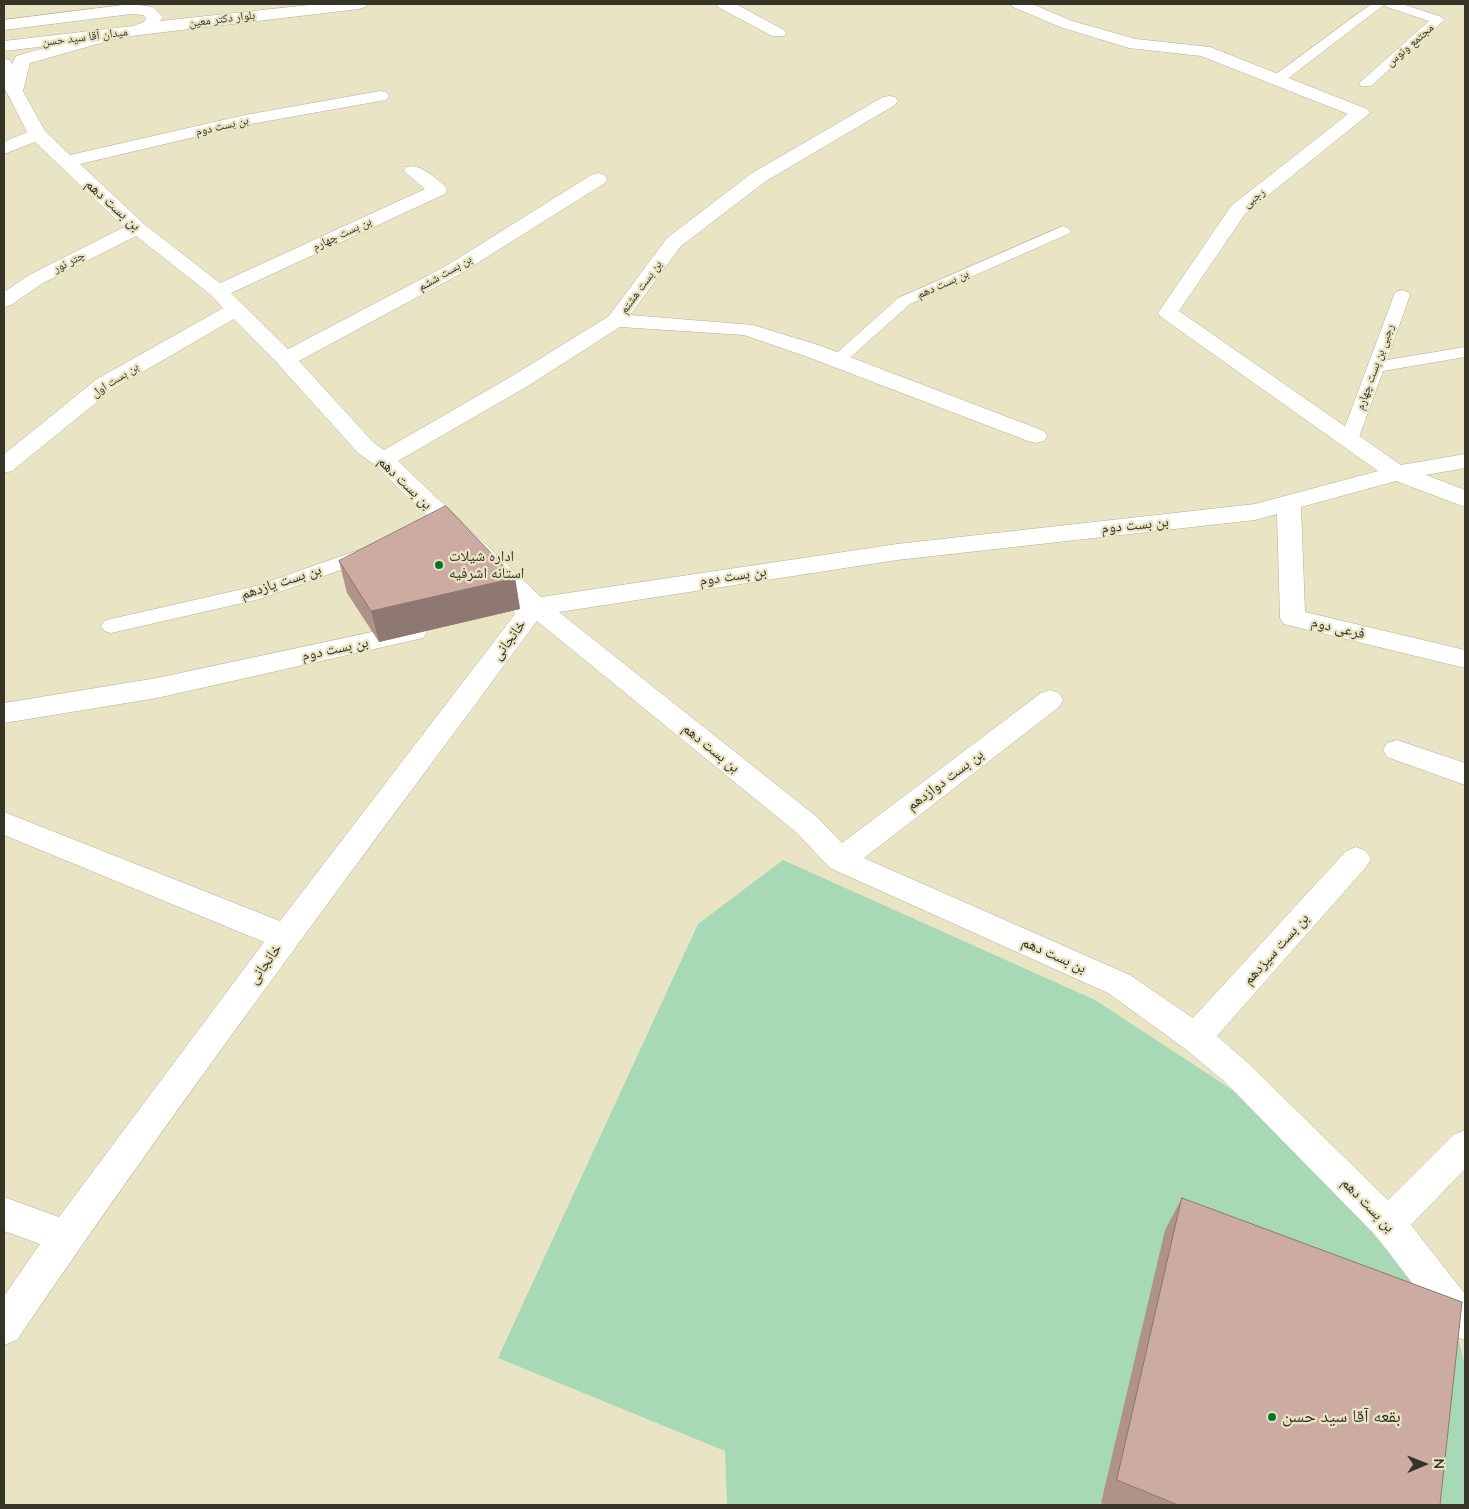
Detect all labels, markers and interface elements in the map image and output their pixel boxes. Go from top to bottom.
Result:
street label: بلوار دکتر معین [188,8,256,30]
street label: مجتمع ونوس [1383,20,1437,70]
street label: میدان آقا سید حسن [41,25,129,49]
street label: بن بست دوم [194,113,250,139]
street label: بن بست دهم [81,175,145,235]
street label: رجبی [1240,185,1268,211]
street label: بن بست چهارم [310,214,374,254]
street label: چتر نور [51,248,87,276]
street label: بن بست ششم [415,252,475,294]
street label: بن بست هشتم [617,258,665,316]
street label: بن بست دهم [915,266,971,302]
street label: رجبی بن بست چهارم [1353,322,1397,412]
street label: بن بست اول [89,359,141,401]
street label: بن بست دهم [374,453,436,513]
street label: بن بست دوم [1100,513,1170,537]
place label: اداره شیلات استانه اشرفیه [449,547,524,582]
marker: اداره شیلات استانه اشرفیه [433,559,445,571]
street label: بن بست یازدهم [238,561,324,603]
street label: بن بست دوم [698,562,768,590]
street label: فرعی دوم [1309,613,1367,643]
street label: خانجانی [488,616,530,664]
street label: بن بست دوم [300,633,370,665]
street label: بن بست دهم [679,719,743,777]
street label: بن بست دوازدهم [903,745,987,815]
street label: بن بست سیزدهم [1239,909,1313,989]
street label: بن بست دهم [1019,933,1089,977]
street label: خانجانی [244,940,286,988]
street label: بن بست دهم [1338,1174,1398,1236]
place label: بقعه آقا سید حسن [1282,1406,1401,1428]
marker: بقعه آقا سید حسن [1266,1411,1278,1423]
north arrow [1399,1439,1449,1489]
text: N [1430,1458,1448,1469]

